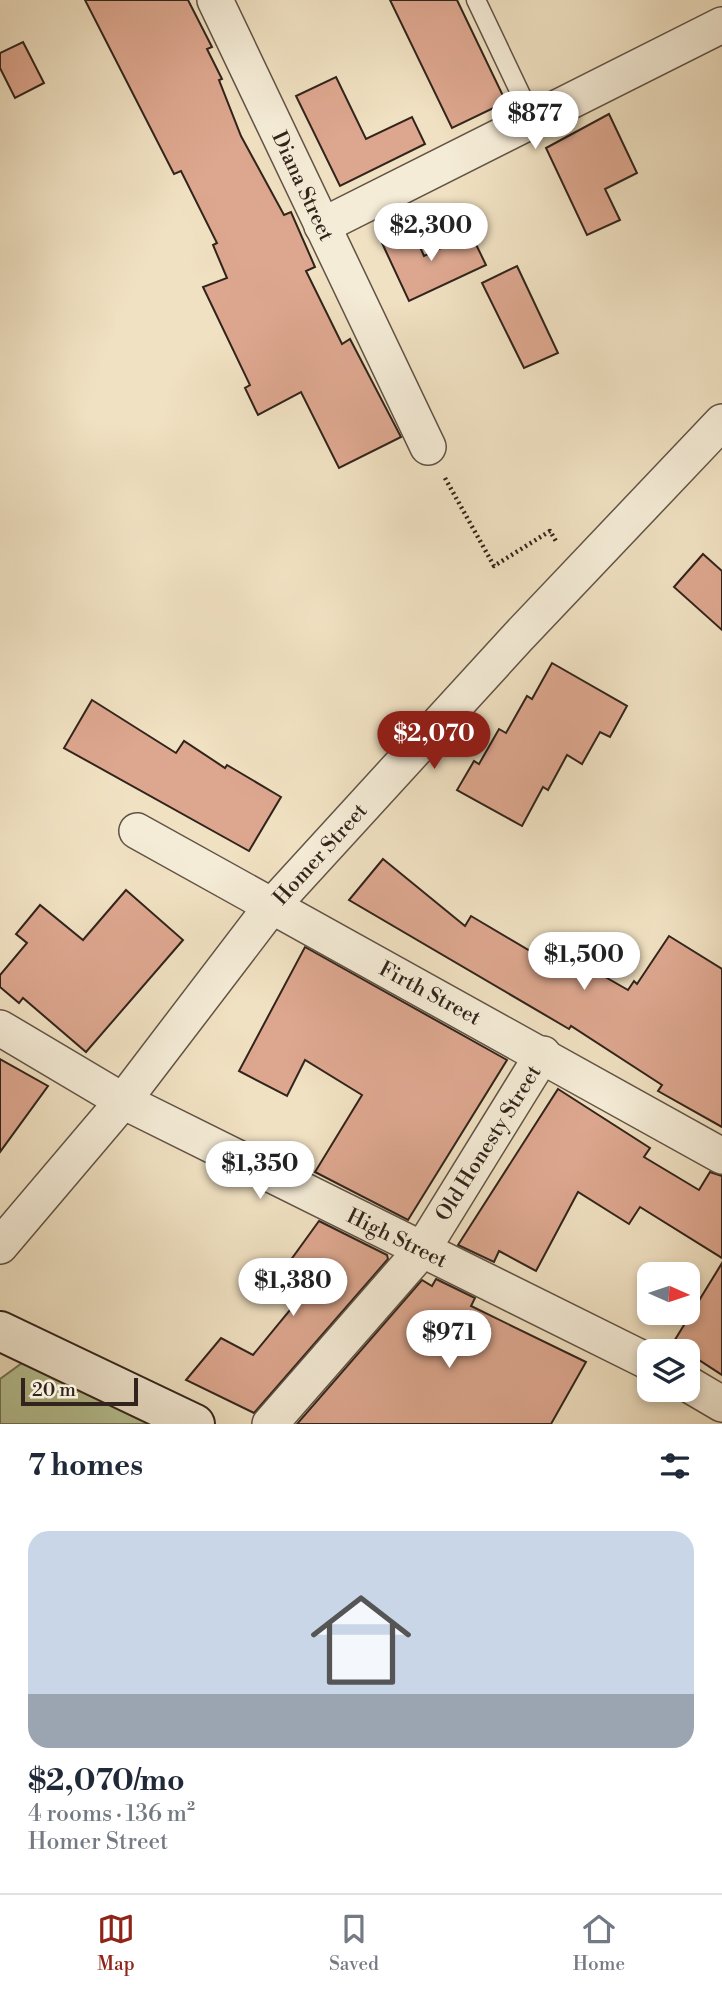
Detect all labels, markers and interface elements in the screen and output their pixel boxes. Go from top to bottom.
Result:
pin: $877 [494,92,576,151]
text: $877 [508,100,562,128]
street label: Diana Street [265,127,339,246]
pin: $2,300 [374,204,488,263]
text: $2,300 [390,212,472,240]
pin: $2,070 [377,712,491,771]
text: $2,070 [393,720,475,748]
street label: Homer Street [268,798,374,911]
pin: $1,500 [527,932,641,992]
text: $1,500 [544,941,624,969]
street label: Firth Street [374,956,485,1032]
street label: Old Honesty Street [430,1060,548,1226]
pin: $1,350 [203,1142,317,1201]
text: $1,350 [222,1150,298,1178]
street label: High Street [342,1203,452,1275]
pin: $1,380 [236,1258,350,1318]
north arrow [637,1262,700,1325]
map controls [637,1262,700,1402]
text: $1,380 [254,1267,332,1295]
pin: $971 [408,1310,490,1370]
text: $971 [422,1319,476,1347]
button: layers [637,1339,700,1402]
scale bar [21,1375,138,1407]
text: 20 m [32,1378,76,1402]
text: 7 homes [28,1447,143,1485]
icon: filters [656,1447,694,1485]
icon: home [298,1577,424,1703]
text: $2,070/mo [28,1762,185,1800]
text: 4 rooms · 136 m² [28,1800,195,1828]
text: Homer Street [28,1828,168,1856]
tab: Map [97,1910,135,1976]
tab: Saved [329,1910,379,1976]
tab: Home [573,1910,625,1976]

